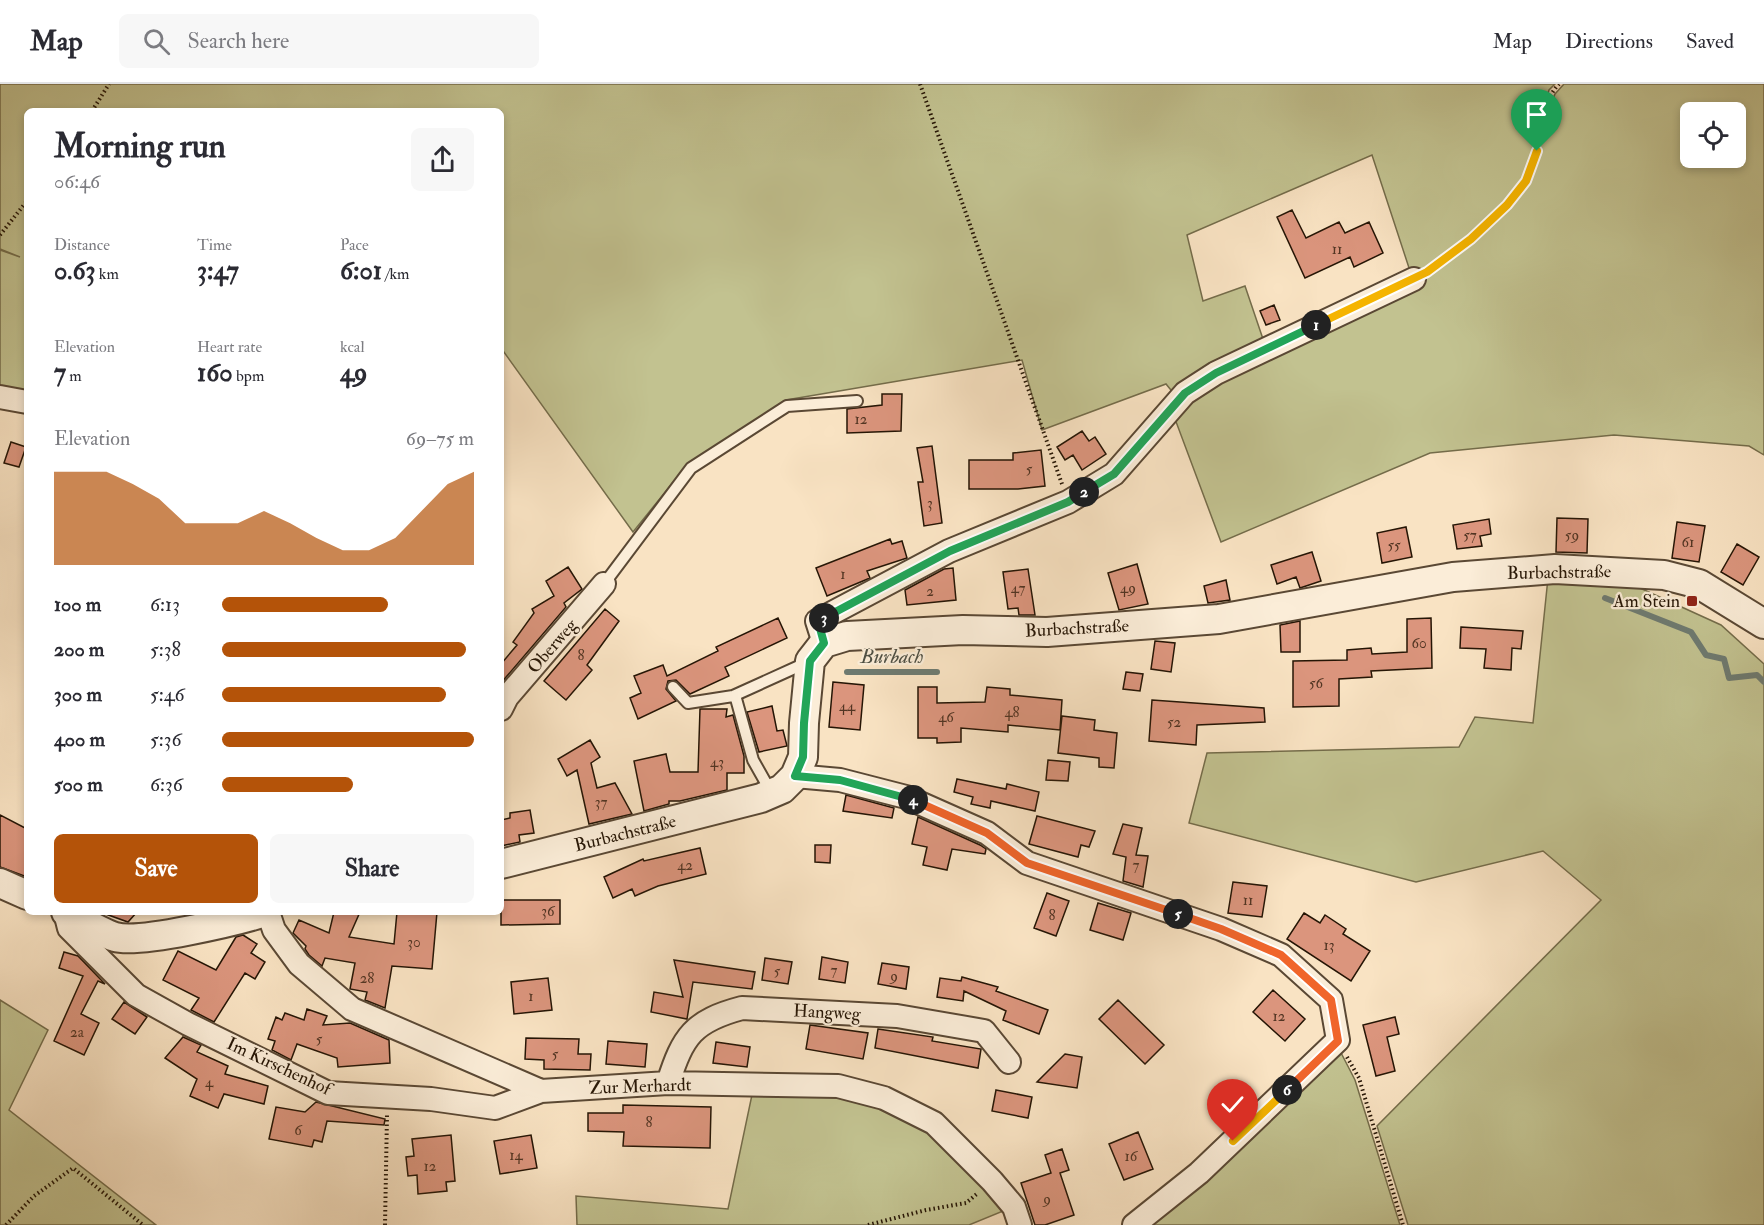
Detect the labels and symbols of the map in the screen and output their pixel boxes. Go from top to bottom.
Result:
pin [1511,89,1562,151]
house number: 11 [1332,240,1342,259]
pin: 1 [1301,310,1331,340]
house number: 12 [855,410,868,429]
house number: 5 [1026,460,1033,479]
pin: 2 [1069,477,1099,507]
house number: 3 [927,494,933,513]
house number: 57 [1463,526,1477,545]
house number: 59 [1565,526,1579,545]
house number: 61 [1682,533,1694,552]
house number: 55 [1387,536,1401,555]
street label: Burbachstraße [1507,560,1612,585]
house number: 1 [840,565,846,584]
house number: 47 [1011,579,1025,598]
house number: 49 [1120,579,1136,598]
house number: 2 [926,582,934,601]
place label: Am Stein [1612,590,1680,613]
marker: Am Stein [1685,594,1699,608]
pin: 3 [809,603,839,633]
street label: Oberweg [522,613,583,678]
street label: Burbachstraße [1024,614,1130,643]
house number: 60 [1411,634,1427,653]
water label: Burbach [860,644,923,669]
house number: 8 [577,646,585,665]
house number: 56 [1309,674,1324,693]
house number: 44 [839,697,856,716]
house number: 48 [1004,703,1020,722]
house number: 46 [938,708,955,727]
house number: 52 [1167,713,1181,732]
house number: 43 [710,753,724,772]
pin: 4 [898,785,928,815]
house number: 37 [595,793,607,812]
street label: Burbachstraße [572,810,679,857]
house number: 42 [677,856,693,875]
house number: 7 [1133,856,1140,875]
house number: 11 [1243,891,1253,910]
pin: 5 [1163,899,1193,929]
house number: 36 [541,902,556,921]
house number: 8 [1048,906,1056,925]
house number: 30 [407,933,421,952]
house number: 13 [1323,936,1335,955]
house number: 7 [831,961,838,980]
house number: 5 [774,962,781,981]
house number: 9 [889,967,898,986]
house number: 28 [360,969,374,988]
house number: 1 [528,987,534,1006]
street label: Hangweg [793,999,862,1026]
house number: 12 [1273,1007,1286,1026]
house number: 2a [70,1023,85,1042]
house number: 5 [316,1030,323,1049]
street label: Im Kirschenhof [223,1032,338,1102]
house number: 5 [552,1045,559,1064]
house number: 4 [205,1073,214,1092]
street label: Zur Merhardt [588,1073,692,1100]
pin: 6 [1272,1075,1302,1105]
pin [1207,1079,1258,1141]
house number: 8 [645,1113,653,1132]
house number: 6 [294,1121,303,1140]
house number: 14 [509,1146,524,1165]
house number: 16 [1125,1147,1139,1166]
house number: 12 [424,1157,437,1176]
house number: 9 [1042,1190,1051,1209]

